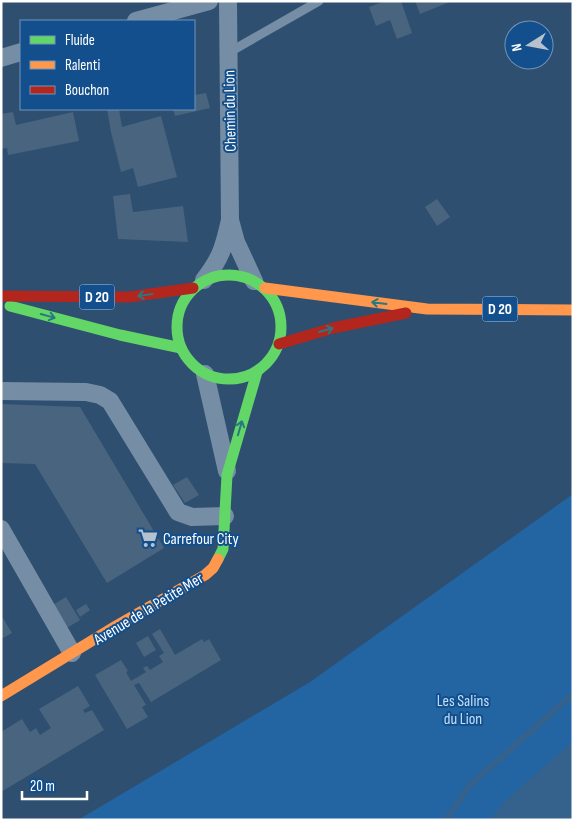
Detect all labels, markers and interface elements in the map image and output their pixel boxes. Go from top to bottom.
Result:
legend [20,20,195,110]
north arrow [504,20,554,70]
text: Fluide [65,31,95,50]
text: N [508,42,526,53]
text: Ralenti [65,56,100,75]
street label: Chemin du Lion [220,70,241,152]
text: Bouchon [65,81,109,100]
road number: D 20 [80,284,114,310]
one-way arrow [137,290,153,300]
road number: D 20 [482,296,518,322]
one-way arrow [371,297,387,307]
one-way arrow [40,312,56,321]
one-way arrow [318,325,334,335]
one-way arrow [236,420,246,436]
supermarket icon: Carrefour City [137,527,159,549]
place label: Carrefour City [163,530,239,549]
street label: Avenue de la Petite Mer [90,569,207,650]
park label: Les Salins du Lion [437,692,489,729]
scale bar [22,768,88,800]
text: 20 m [30,777,55,796]

